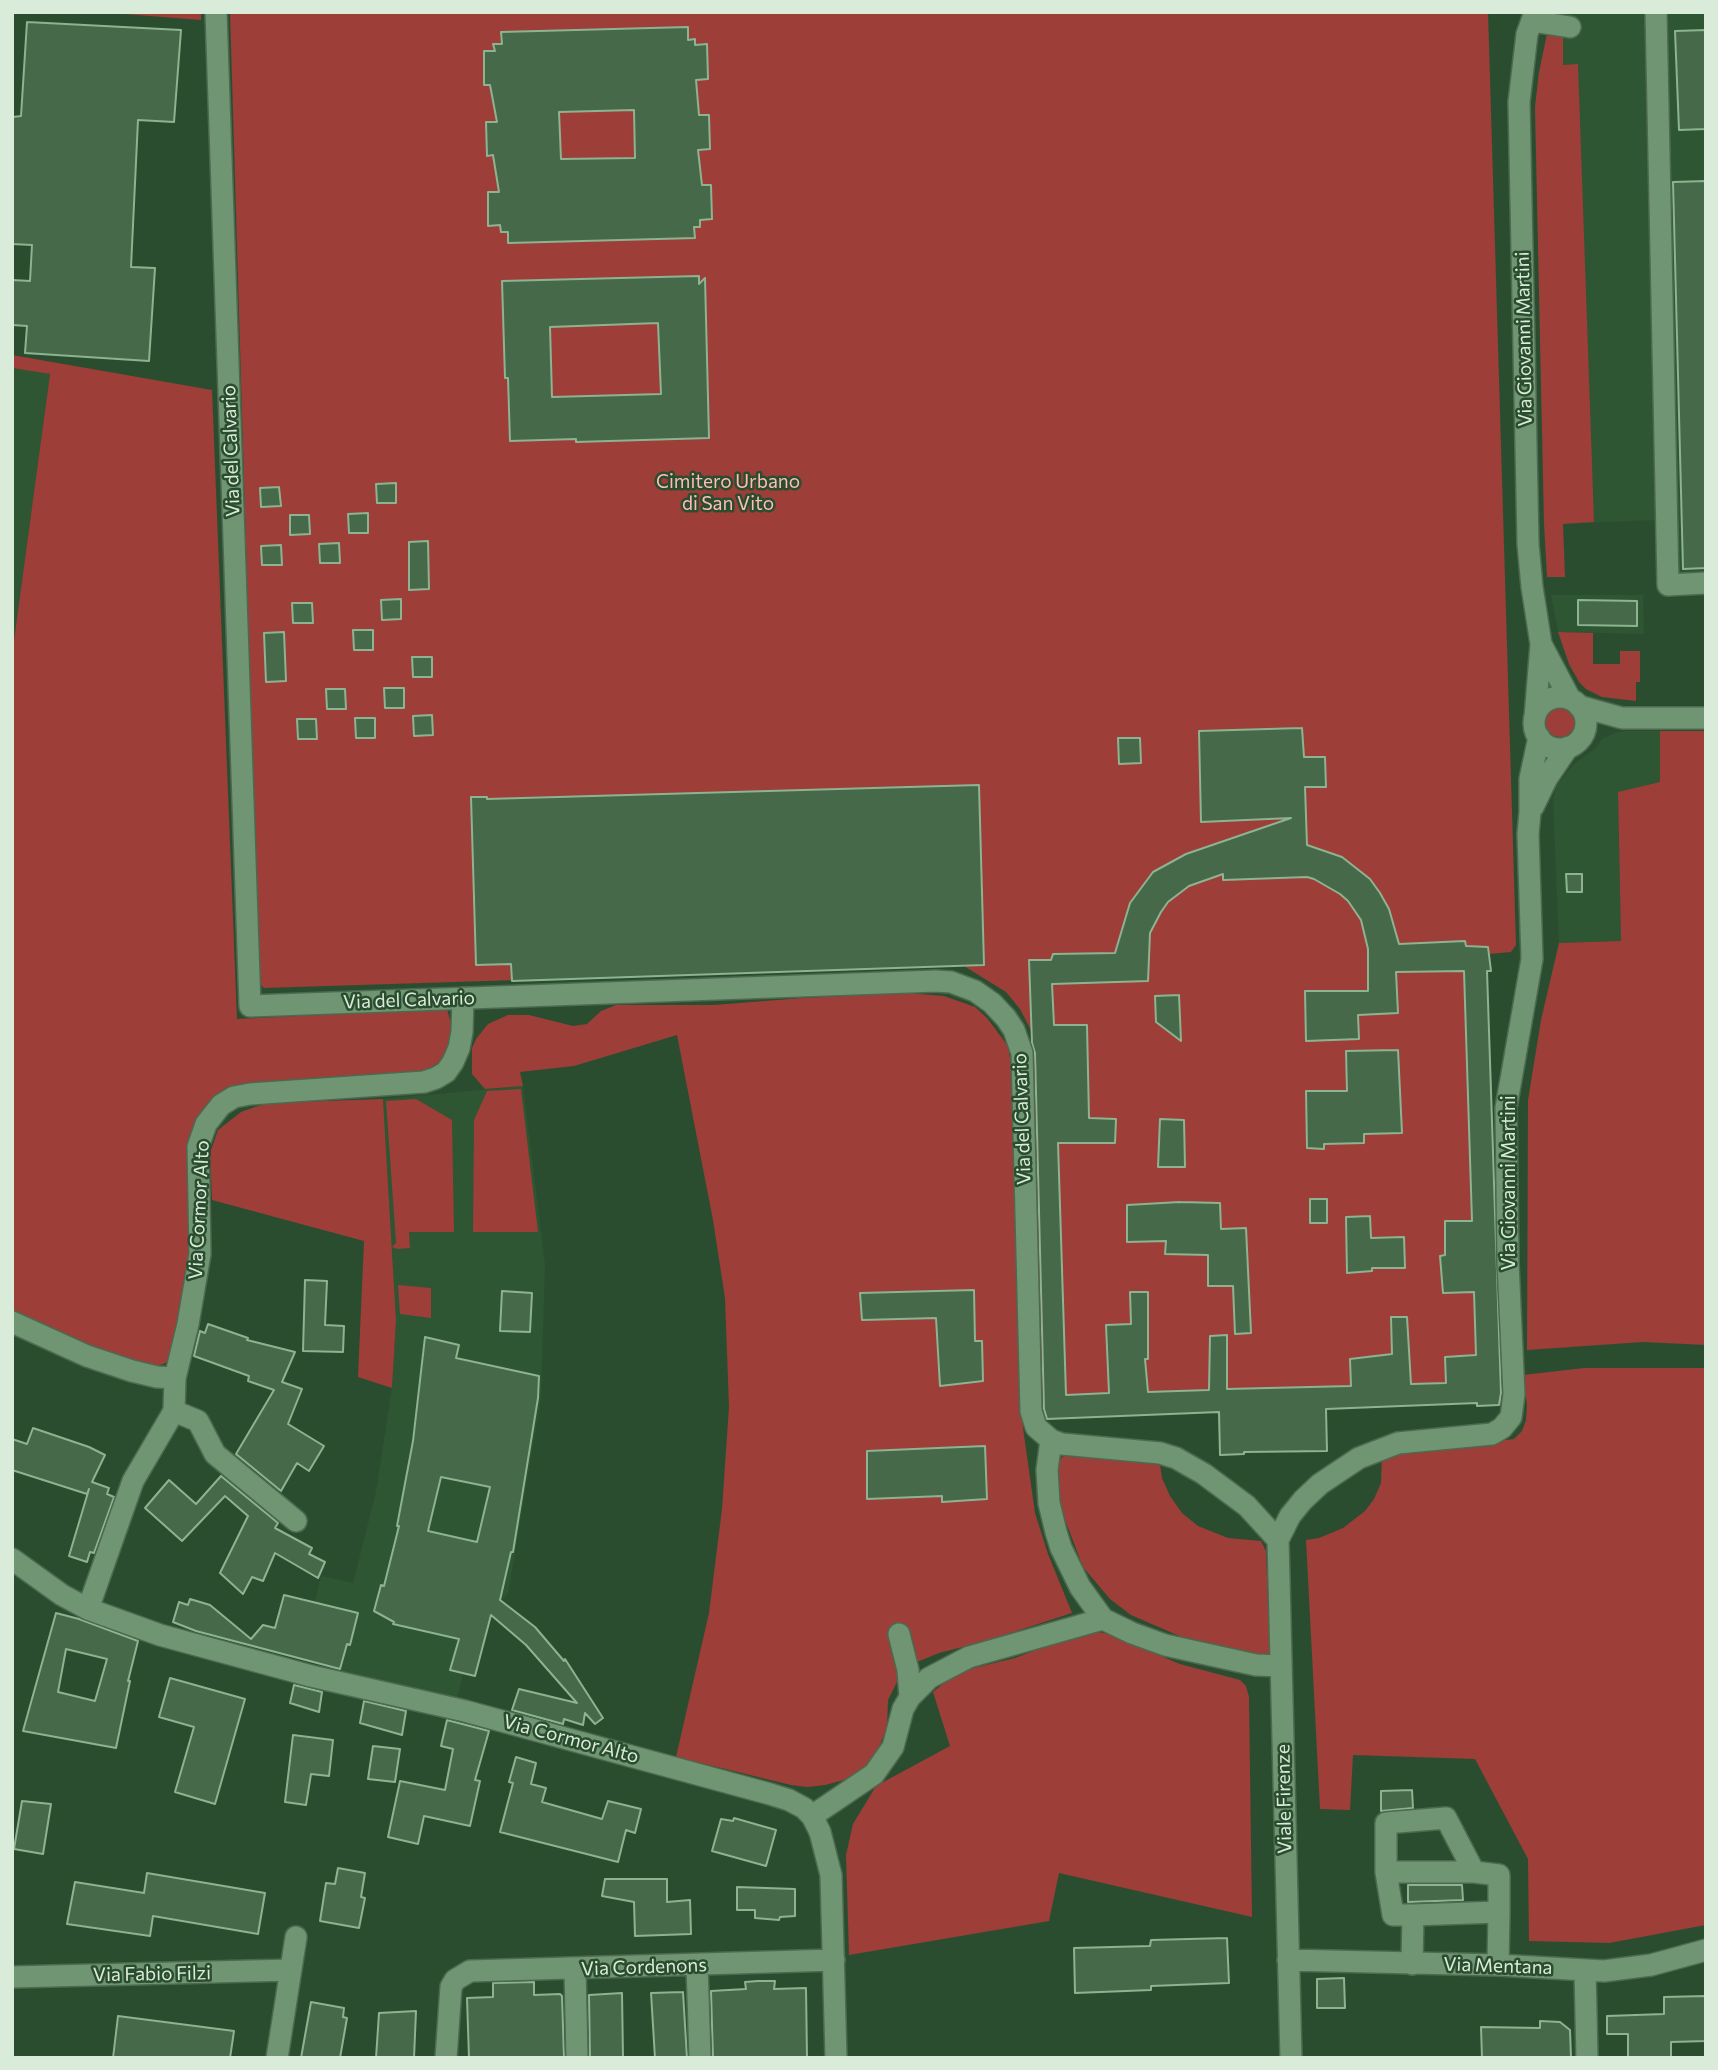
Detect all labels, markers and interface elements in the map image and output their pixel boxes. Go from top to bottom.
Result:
street label: Via Giovanni Martini [1511,251,1537,427]
street label: Via del Calvario [217,385,245,517]
park label: Cimitero Urbano di San Vito [656,471,800,515]
street label: Via del Calvario [343,986,475,1014]
street label: Via del Calvario [1008,1053,1036,1185]
street label: Via Giovanni Martini [1498,1095,1520,1271]
street label: Via Cormor Alto [184,1140,214,1280]
street label: Via Cormor Alto [501,1710,641,1768]
street label: Viale Firenze [1272,1744,1296,1854]
street label: Via Cordenons [581,1953,707,1981]
street label: Via Mentana [1443,1953,1553,1979]
street label: Via Fabio Filzi [93,1962,211,1986]

